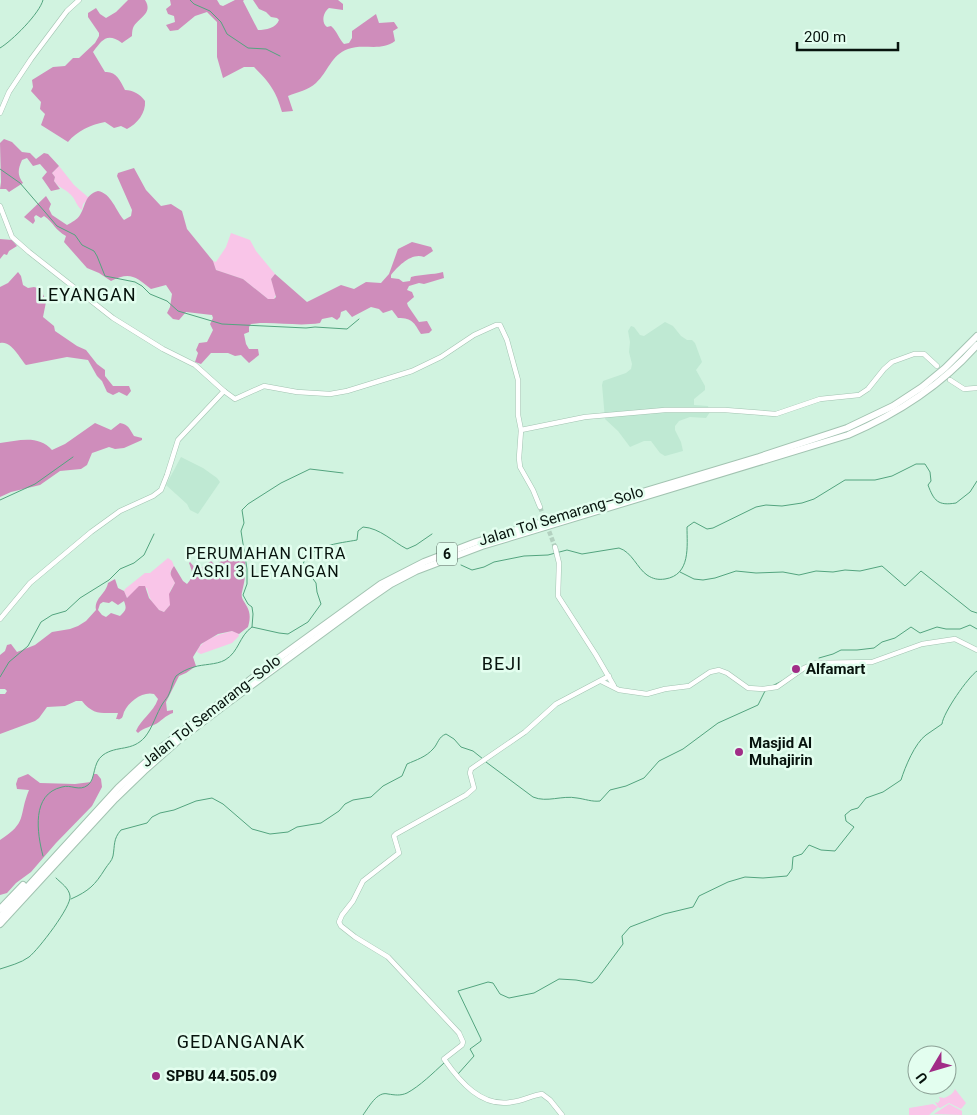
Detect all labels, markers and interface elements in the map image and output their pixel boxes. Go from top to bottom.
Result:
scale bar [797,20,898,52]
text: 200 m [804,28,846,46]
district label: LEYANGAN [37,284,137,305]
street label: Jalan Tol Semarang–Solo [476,482,646,550]
road number: 6 [437,542,457,566]
district label: PERUMAHAN CITRA ASRI 3 LEYANGAN [186,544,346,581]
street label: Jalan Tol Semarang–Solo [138,651,284,771]
district label: BEJI [482,653,522,674]
place label: Alfamart [806,660,865,678]
marker: Alfamart [790,663,802,675]
place label: Masjid Al Muhajirin [749,734,813,769]
marker: Masjid Al Muhajirin [733,746,745,758]
district label: GEDANGANAK [177,1031,305,1052]
north arrow [907,1045,957,1095]
place label: SPBU 44.505.09 [166,1067,277,1085]
text: U [913,1069,931,1087]
marker: SPBU 44.505.09 [150,1070,162,1082]

